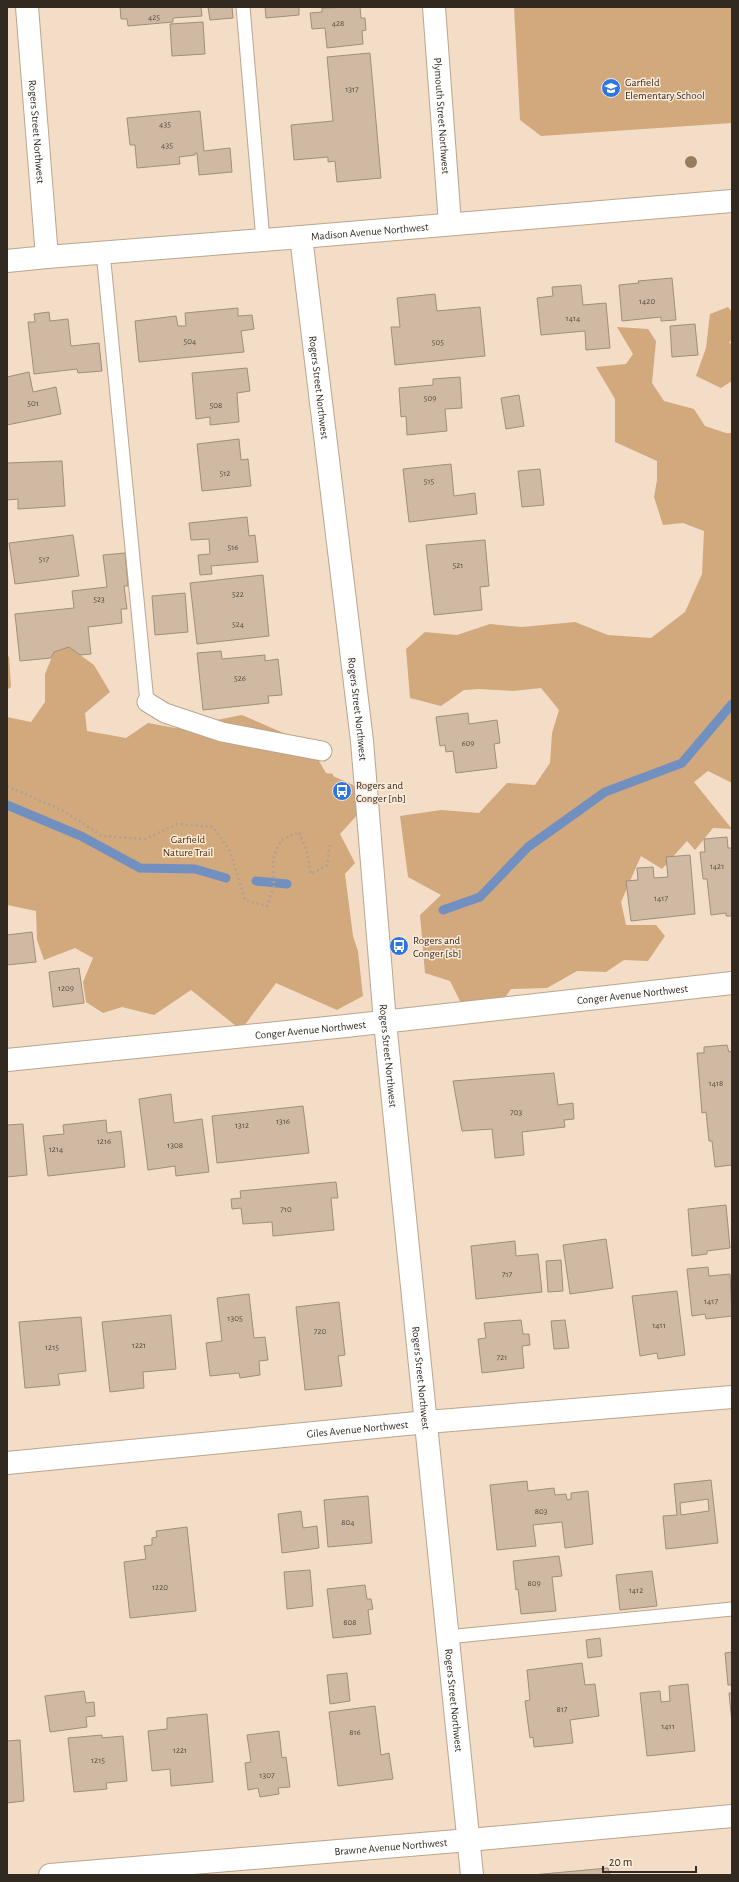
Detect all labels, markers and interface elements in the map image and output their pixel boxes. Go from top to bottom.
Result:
house number: 425 [148,13,160,22]
house number: 428 [332,19,344,28]
street label: Plymouth Street Northwest [432,57,452,175]
school or university icon: Garfield Elementary School [600,77,622,99]
place label: Garfield Elementary School [625,77,705,101]
street label: Rogers Street Northwest [27,79,47,184]
house number: 1317 [345,85,359,94]
house number: 435 [159,120,171,129]
house number: 435 [161,141,173,150]
street label: Madison Avenue Northwest [311,221,429,242]
house number: 1420 [639,297,655,306]
house number: 1414 [566,314,581,323]
street label: Rogers Street Northwest [307,335,331,440]
house number: 504 [184,337,197,346]
house number: 505 [432,338,444,347]
house number: 509 [424,394,436,403]
house number: 501 [27,399,39,408]
house number: 508 [210,401,222,410]
house number: 512 [220,469,230,478]
house number: 515 [424,477,435,486]
house number: 516 [227,543,239,552]
house number: 517 [39,555,50,564]
house number: 521 [453,561,463,570]
house number: 522 [232,590,244,599]
house number: 523 [93,595,105,604]
house number: 524 [232,620,245,629]
street label: Rogers Street Northwest [346,657,369,762]
house number: 526 [234,674,246,683]
house number: 609 [461,739,475,748]
bus stop icon: Rogers and Conger [nb] [331,780,353,802]
place label: Rogers and Conger [nb] [356,780,406,804]
park label: Garfield Nature Trail [163,834,213,858]
house number: 1421 [710,862,724,871]
house number: 1417 [654,894,668,903]
bus stop icon: Rogers and Conger [sb] [388,935,410,957]
place label: Rogers and Conger [sb] [413,935,461,959]
street label: Conger Avenue Northwest [577,982,689,1006]
house number: 1209 [58,984,74,993]
street label: Rogers Street Northwest [378,1003,399,1108]
street label: Conger Avenue Northwest [255,1018,367,1041]
house number: 1418 [709,1079,723,1088]
house number: 703 [510,1108,522,1117]
house number: 1316 [276,1117,290,1126]
house number: 1312 [235,1121,249,1130]
house number: 1216 [97,1137,111,1146]
house number: 1308 [167,1141,183,1150]
house number: 1214 [49,1145,64,1154]
house number: 710 [280,1205,292,1214]
house number: 717 [502,1270,513,1279]
house number: 1417 [704,1297,718,1306]
house number: 1305 [227,1314,243,1323]
house number: 1411 [652,1321,666,1330]
street label: Rogers Street Northwest [411,1326,432,1431]
house number: 720 [314,1327,327,1336]
house number: 1221 [132,1341,146,1350]
house number: 1215 [45,1343,59,1352]
house number: 721 [497,1353,507,1362]
street label: Giles Avenue Northwest [306,1418,409,1439]
house number: 803 [535,1507,548,1516]
house number: 804 [341,1518,355,1527]
house number: 809 [527,1579,541,1588]
house number: 1220 [152,1583,168,1592]
house number: 1412 [629,1586,643,1595]
house number: 808 [343,1618,357,1627]
street label: Rogers Street Northwest [443,1648,465,1753]
house number: 817 [556,1705,568,1714]
house number: 1411 [661,1722,675,1731]
house number: 816 [349,1728,361,1737]
house number: 1221 [173,1746,187,1755]
house number: 1215 [91,1756,105,1765]
house number: 1307 [259,1771,275,1780]
street label: Brawne Avenue Northwest [334,1836,448,1857]
scale bar [603,1848,696,1874]
text: 20 m [609,1856,632,1868]

